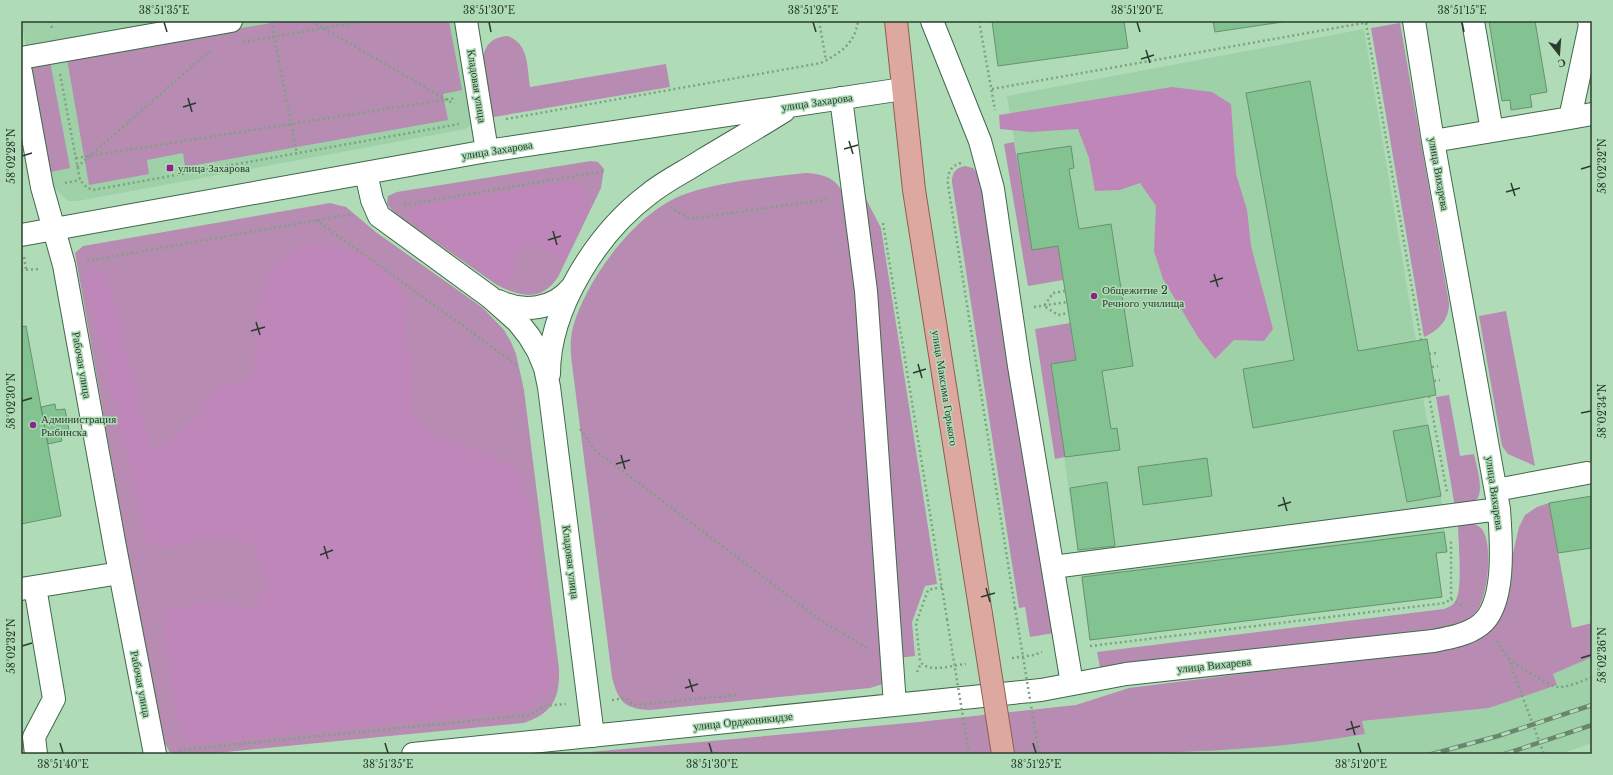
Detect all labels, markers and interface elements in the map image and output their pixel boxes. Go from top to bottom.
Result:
text: 38°51'35"E [139,4,189,17]
text: 38°51'30"E [463,4,515,17]
text: 38°51'25"E [788,4,838,17]
text: 38°51'20"E [1111,4,1163,17]
text: 38°51'15"E [1438,4,1486,17]
north arrow [1539,34,1579,74]
street label: Кладовая улица [464,48,490,124]
text: С [1556,56,1568,71]
street label: улица Захарова [780,90,854,114]
text: 58°02'28"N [5,128,18,184]
street label: улица Вихарева [1426,136,1452,212]
street label: улица Захарова [460,137,534,163]
text: 58°02'32"N [1596,138,1609,194]
place label: улица Захарова [178,161,250,175]
marker: улица Захарова [165,163,175,173]
place label: Общежитие 2 Речного училища [1102,283,1184,310]
marker: Общежитие 2 Речного училища [1089,291,1099,301]
street label: улица Максима Горького [929,329,961,447]
street label: Рабочая улица [69,330,95,400]
text: 58°02'30"N [5,373,18,429]
text: 58°02'34"N [1596,383,1609,439]
place label: Администрация Рыбинска [41,412,116,439]
marker: Администрация Рыбинска [28,420,38,430]
street label: улица Вихарева [1483,455,1507,531]
street label: Кладовая улица [560,524,582,600]
text: 58°02'32"N [5,618,18,674]
text: 58°02'36"N [1596,627,1609,683]
street label: Рабочая улица [128,649,154,719]
street label: улица Вихарева [1176,654,1252,676]
street label: улица Орджоникидзе [693,709,794,733]
text: 38°51'40"E [37,758,89,771]
text: 38°51'35"E [363,758,413,771]
text: 38°51'30"E [686,758,738,771]
text: 38°51'25"E [1011,758,1061,771]
text: 38°51'20"E [1335,758,1387,771]

